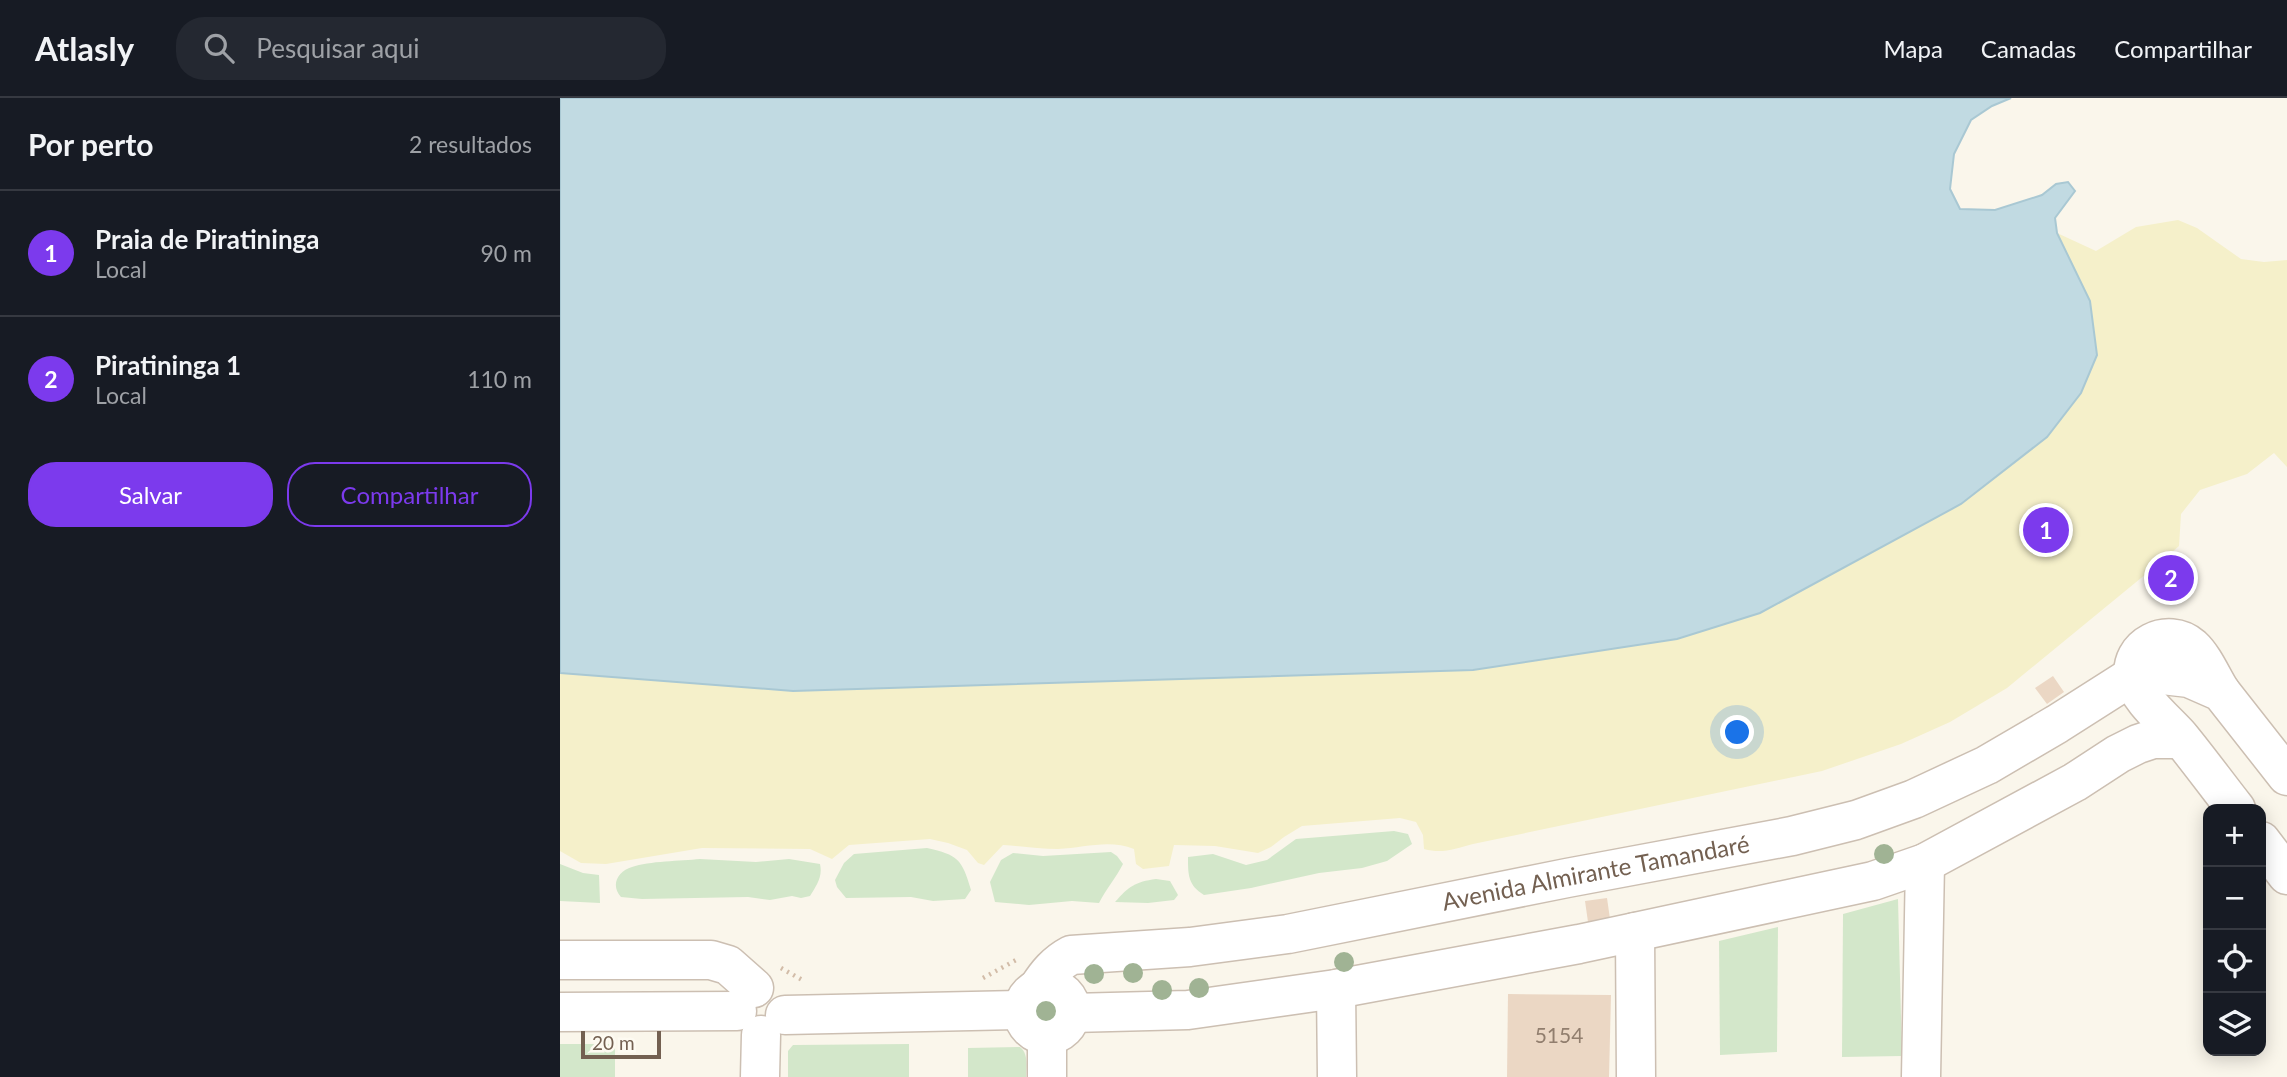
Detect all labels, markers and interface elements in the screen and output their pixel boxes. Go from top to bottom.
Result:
search box [176,17,666,80]
text: Atlasly [35,28,134,68]
icon: search [200,29,238,67]
text: Pesquisar aqui [256,32,419,64]
text: Mapa [1884,34,1943,63]
text: Camadas [1981,34,2076,63]
text: Compartilhar [2114,34,2252,63]
text: Por perto [28,126,153,162]
text: 2 resultados [409,130,532,158]
text: Praia de Piratininga [95,223,319,255]
text: 1 [44,239,58,267]
text: 90 m [481,239,532,267]
text: Local [95,255,147,283]
text: Piratininga 1 [95,349,241,381]
text: 2 [44,365,58,393]
text: 110 m [467,365,532,393]
text: Local [95,381,147,409]
button: Salvar [28,462,273,527]
button: Compartilhar [287,462,532,527]
pin: 1 [2023,504,2069,556]
pin: 2 [2148,552,2194,604]
your location [1720,715,1754,749]
map controls [2203,804,2266,1056]
button: + [2203,804,2266,867]
street label: Avenida Almirante Tamandaré [1439,828,1752,916]
button: − [2203,867,2266,930]
button: locate [2203,930,2266,993]
button: layers [2203,993,2266,1056]
house number: 5154 [1535,1022,1583,1047]
scale bar [581,1028,662,1060]
text: 20 m [592,1031,635,1054]

